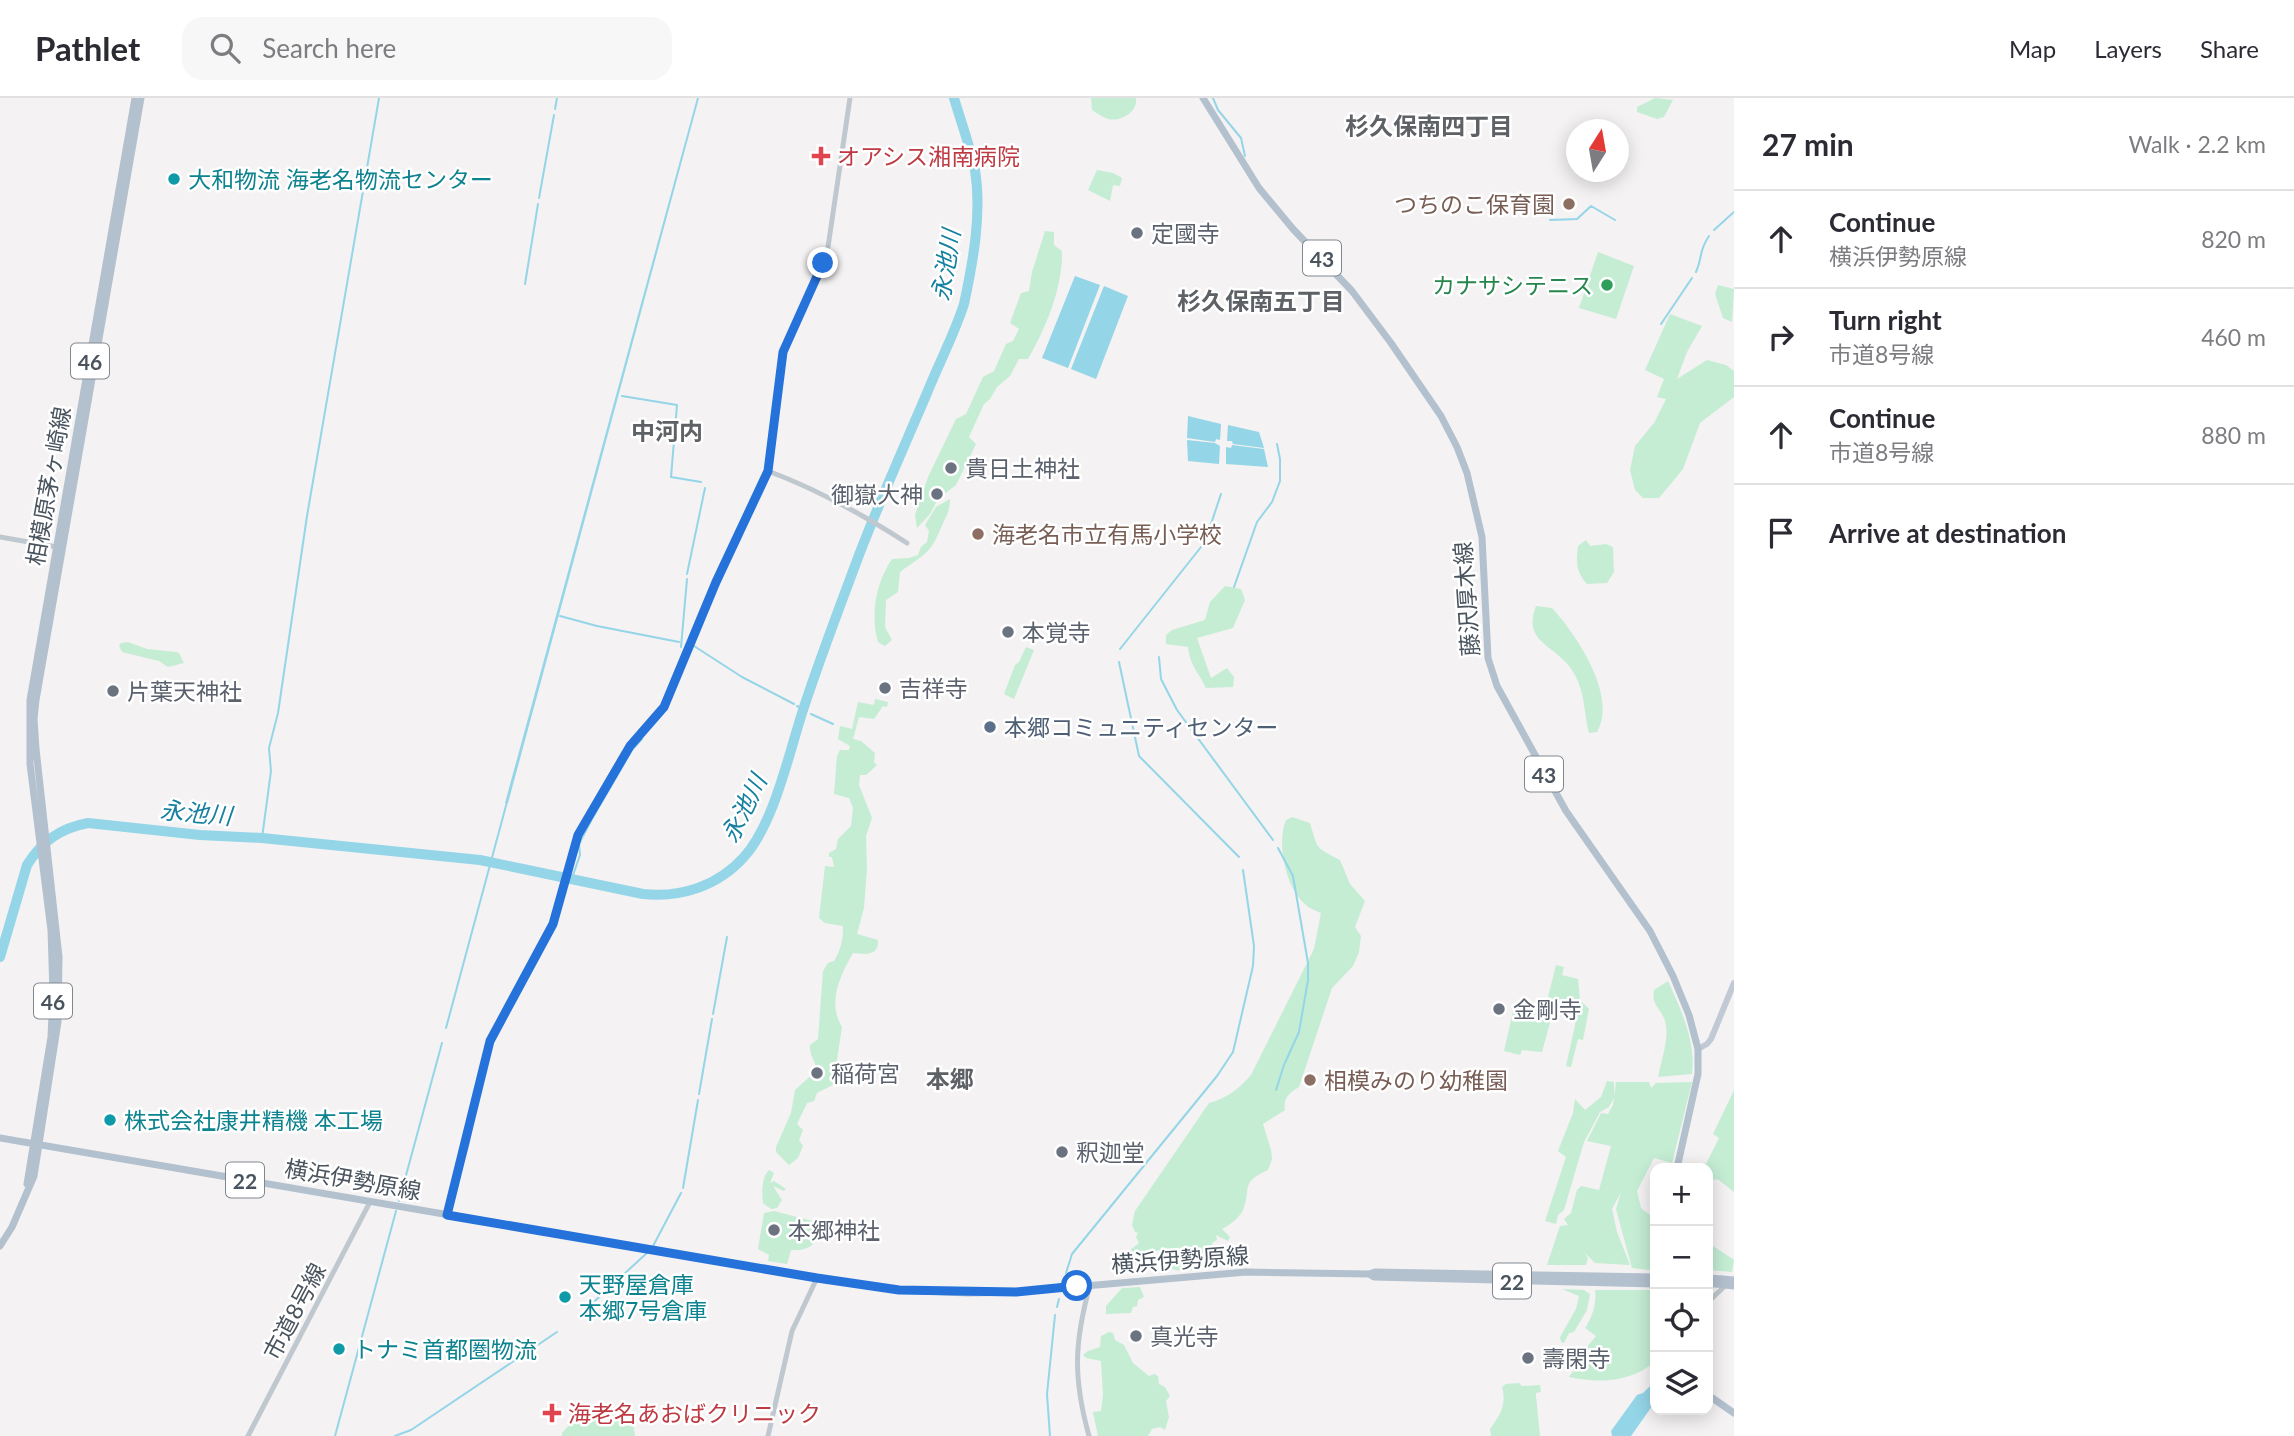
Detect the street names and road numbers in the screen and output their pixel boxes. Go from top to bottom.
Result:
road number: 43 [1303,240,1341,276]
road number: 46 [71,344,109,378]
street label: 相模原茅ヶ崎線 [20,404,76,568]
street label: 藤沢厚木線 [1448,541,1484,657]
road number: 43 [1525,756,1563,792]
road number: 46 [34,984,72,1018]
street label: 横浜伊勢原線 [283,1153,423,1205]
road number: 22 [226,1162,264,1198]
street label: 横浜伊勢原線 [1110,1240,1250,1278]
street label: 市道8号線 [257,1258,331,1364]
road number: 22 [1493,1264,1531,1298]

